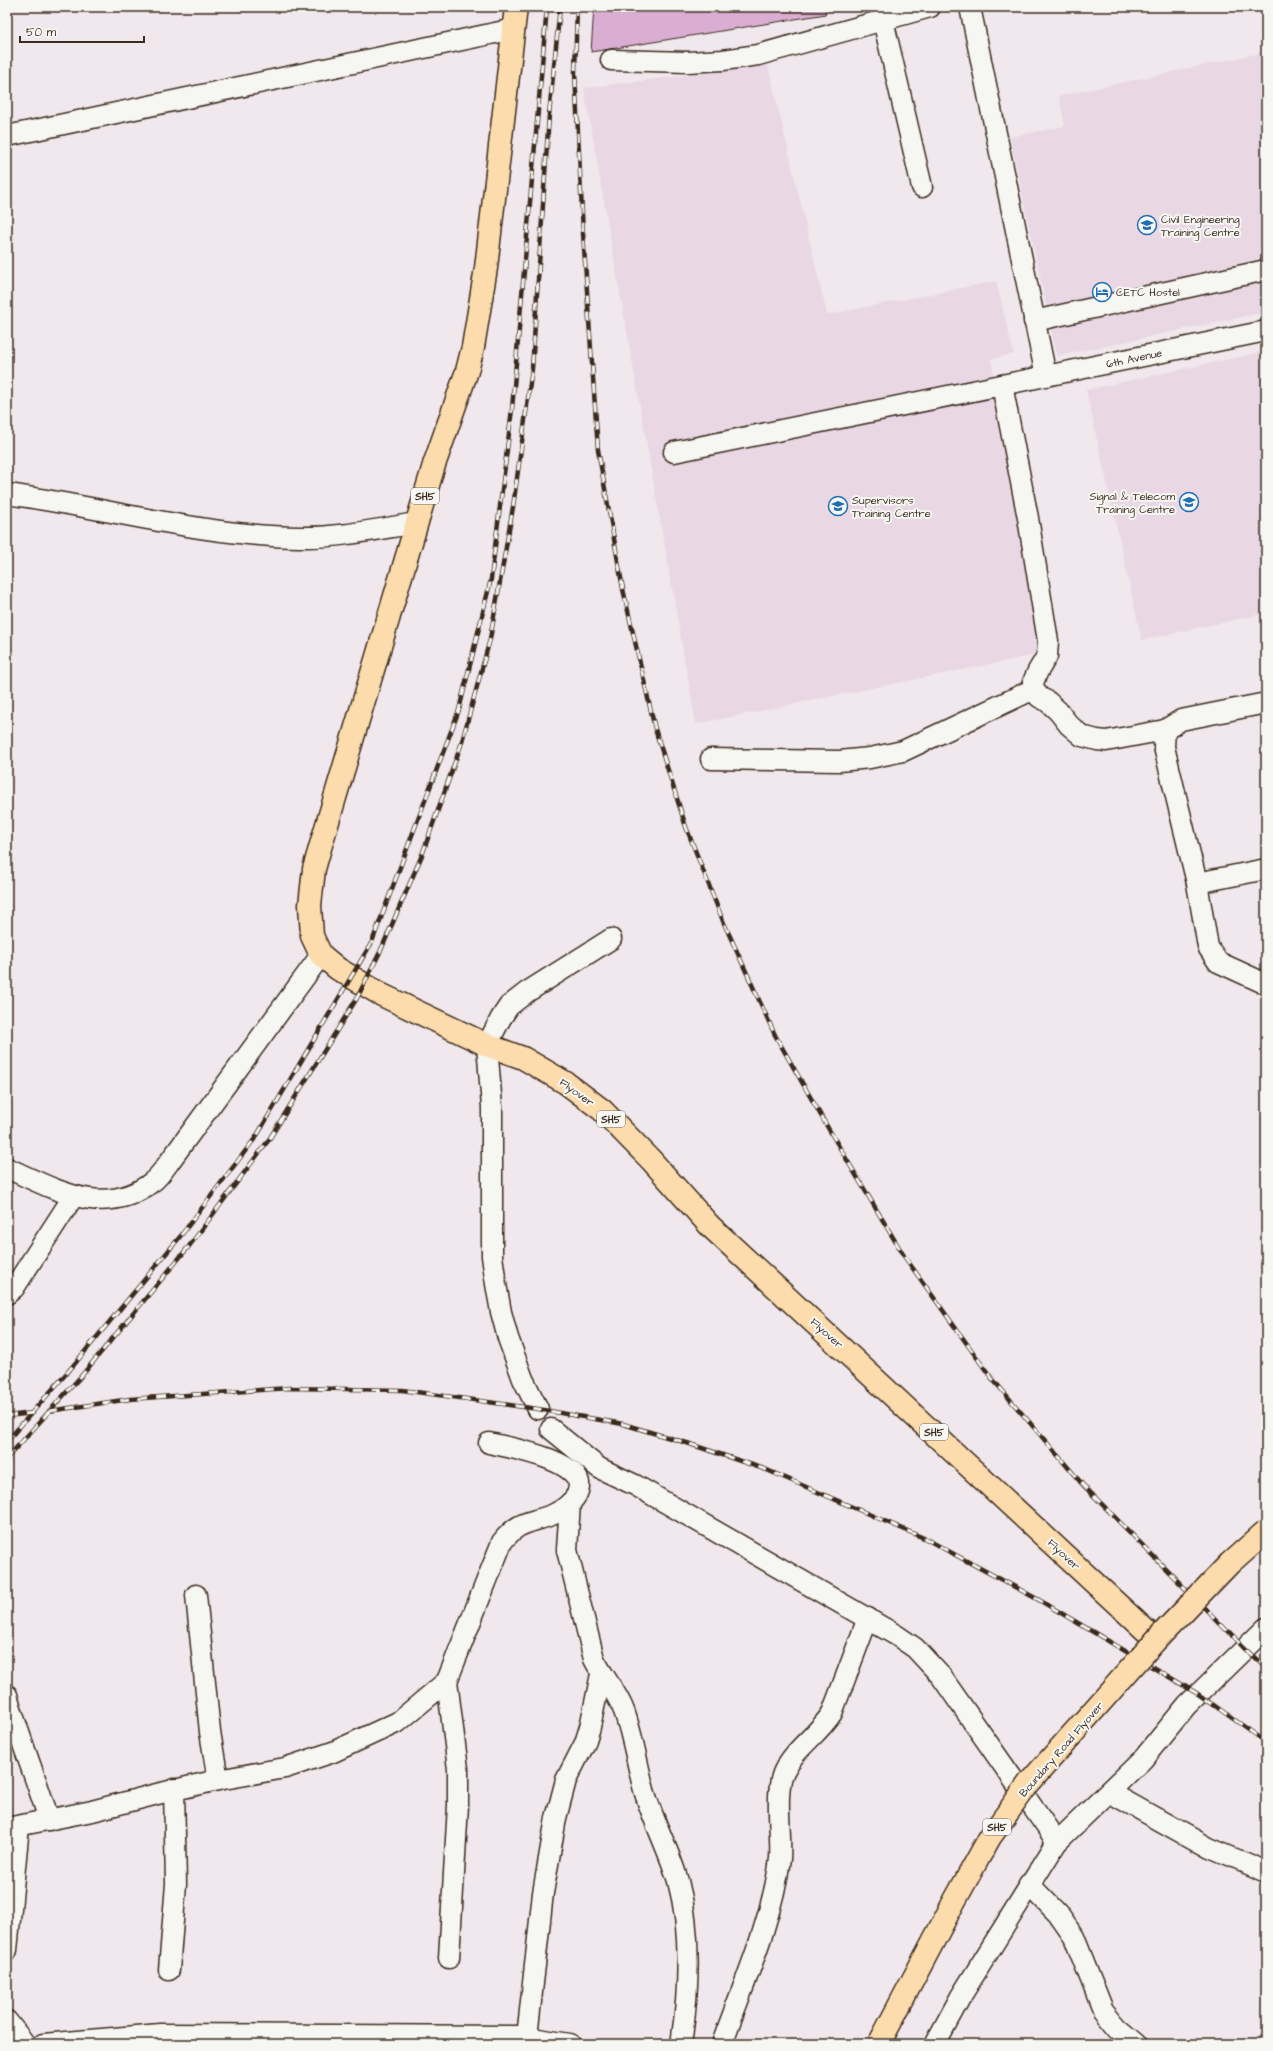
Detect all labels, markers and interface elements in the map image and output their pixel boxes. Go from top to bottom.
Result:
scale bar [20,18,144,44]
text: 50 m [26,24,57,41]
place label: Civil Engineering Training Centre [1161,212,1240,241]
school or university icon: Civil Engineering Training Centre [1136,214,1158,236]
hotel icon: CETC Hostel [1091,281,1113,303]
place label: CETC Hostel [1116,285,1180,300]
street label: 6th Avenue [1105,345,1164,372]
road number: SH5 [411,488,439,504]
place label: Signal & Telecom Training Centre [1089,489,1175,518]
school or university icon: Signal & Telecom Training Centre [1178,491,1200,513]
place label: Supervisors Training Centre [852,493,931,522]
school or university icon: Supervisors Training Centre [827,495,849,517]
street label: Flyover [556,1075,597,1111]
road number: SH5 [597,1111,625,1127]
street label: Flyover [806,1315,846,1353]
road number: SH5 [920,1424,948,1440]
street label: Flyover [1043,1535,1083,1574]
street label: Boundary Road Flyover [1016,1698,1108,1801]
road number: SH5 [983,1819,1011,1835]

